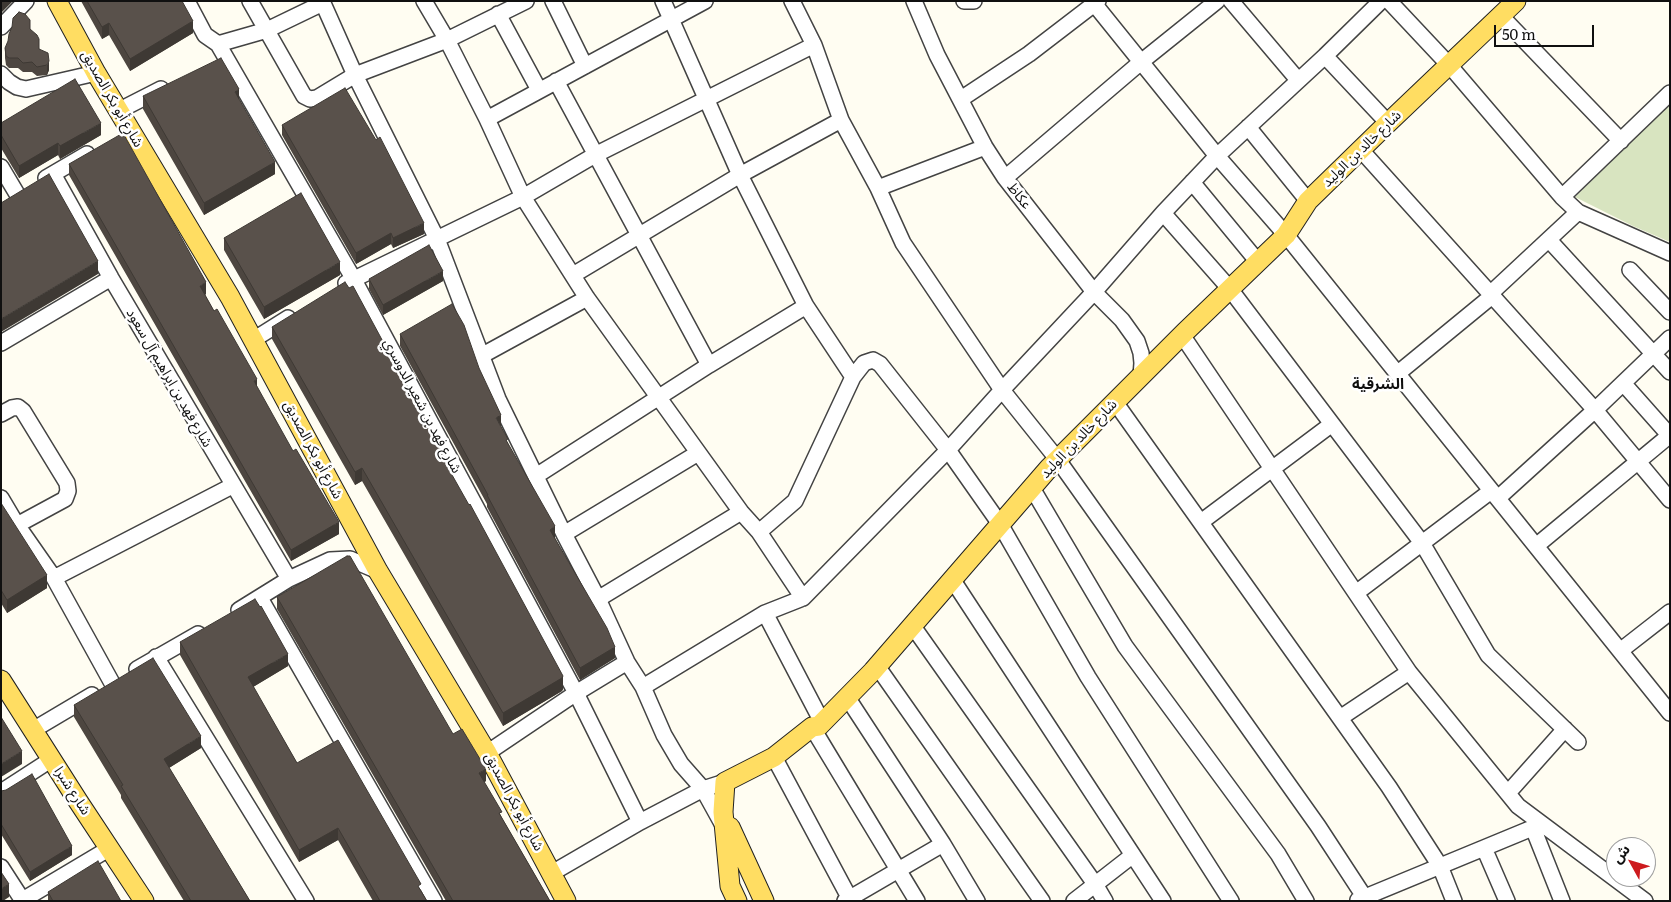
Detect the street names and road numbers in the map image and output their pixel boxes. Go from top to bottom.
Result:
street label: شارع أبو بكر الصديق [77,48,147,150]
street label: شارع خالد بن الوليد [1319,107,1405,191]
street label: عكاظ [1003,179,1035,213]
street label: شارع فهد بن ابراهيم آل سعود [122,306,216,450]
street label: شارع فهد بن شعير الدوسري [379,336,465,476]
street label: شارع خالد بن الوليد [1037,396,1121,482]
street label: شارع أبو بكر الصديق [280,398,346,502]
street label: شارع أبو بكر الصديق [481,750,547,854]
street label: شارع شبرا [50,764,94,818]

